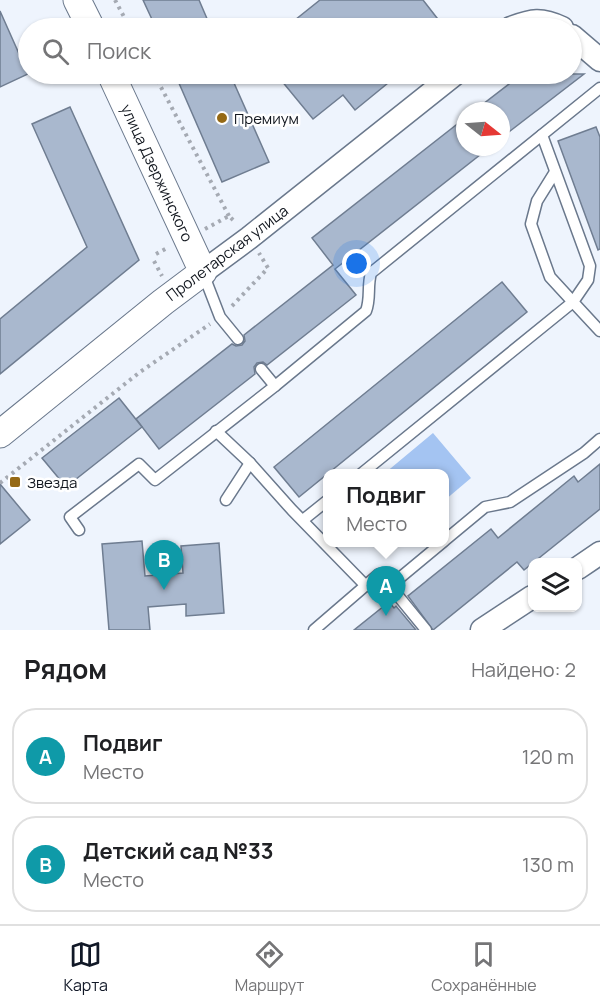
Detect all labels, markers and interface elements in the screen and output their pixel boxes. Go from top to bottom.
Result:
search box [18,18,582,84]
icon: search [39,35,72,68]
text: Поиск [87,36,151,66]
street label: улица Дзержинского [116,101,198,245]
north arrow [456,102,510,156]
place label: Премиум [234,108,299,129]
marker: Премиум [215,111,229,125]
street label: Пролетарская улица [162,200,292,306]
your location [342,249,371,278]
popup [323,469,449,547]
place label: Звезда [27,472,77,493]
marker: Звезда [8,475,22,489]
text: Подвиг [346,480,426,510]
text: Место [346,510,407,537]
pin: B [144,540,184,590]
map controls [528,558,582,612]
button: layers [528,558,582,612]
pin: A [366,566,406,616]
text: Рядом [24,651,107,687]
text: Найдено: 2 [471,656,576,683]
text: Подвиг [83,728,163,758]
text: A [39,743,52,770]
text: 120 m [522,743,574,770]
text: Место [83,758,144,785]
text: Детский сад №33 [83,836,274,866]
text: B [39,851,52,878]
text: 130 m [522,851,574,878]
text: Место [83,866,144,893]
tab: Карта [63,938,108,996]
tab: Маршрут [235,938,304,996]
tab: Сохранённые [431,938,537,996]

